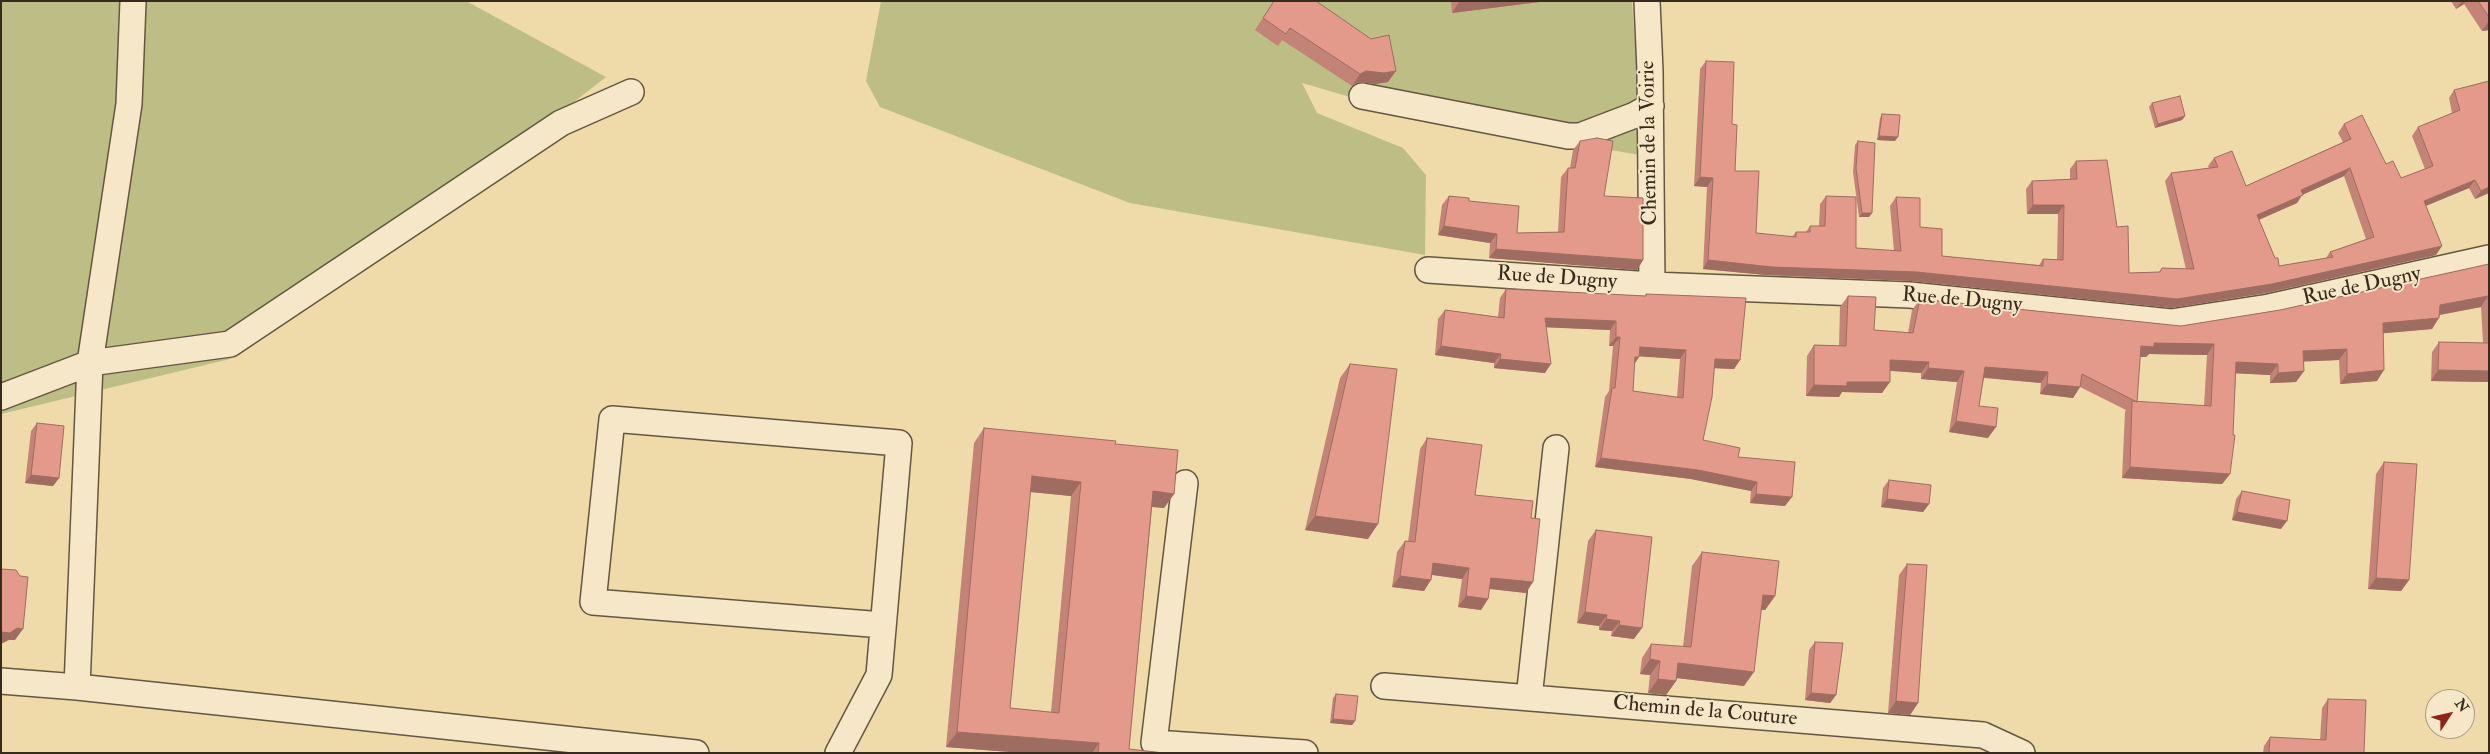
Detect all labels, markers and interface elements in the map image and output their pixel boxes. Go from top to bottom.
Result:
street label: Chemin de la Voirie [1636,60,1664,226]
street label: Rue de Dugny [1496,262,1618,296]
street label: Rue de Dugny [2300,262,2424,312]
street label: Rue de Dugny [1901,283,2023,319]
north arrow [2425,689,2475,739]
street label: Chemin de la Couture [1612,691,1798,733]
text: N [2451,696,2472,716]

